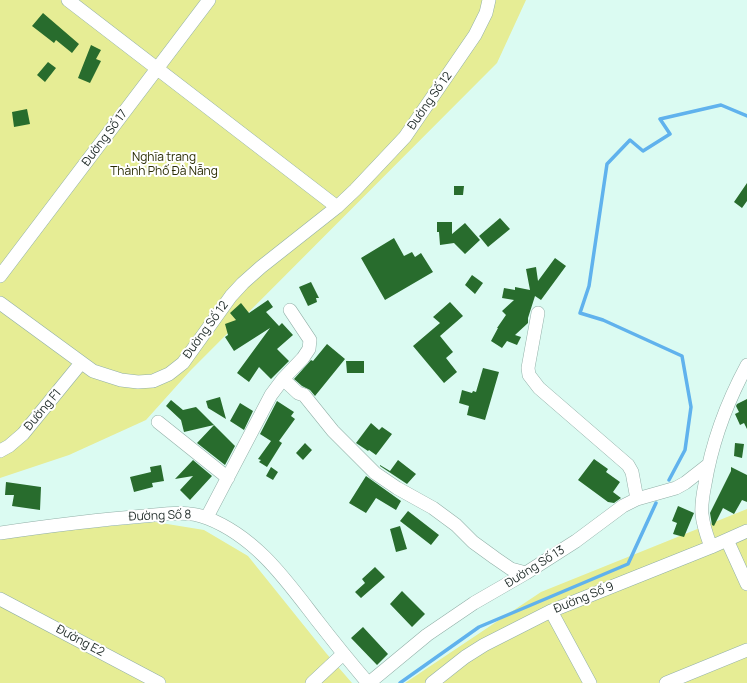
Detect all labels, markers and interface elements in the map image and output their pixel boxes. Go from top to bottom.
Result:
street label: Đường Số 12 [405,69,455,133]
street label: Đường Số 17 [79,107,131,169]
park label: Nghĩa trang Thành Phố Đà Nẵng [110,151,218,179]
street label: Đường Số 12 [180,298,232,362]
street label: Đường F1 [21,386,65,434]
street label: Đường Số 8 [128,508,192,524]
street label: Đường Số 13 [503,543,567,591]
street label: Đường Số 9 [552,579,616,617]
street label: Đường E2 [53,622,107,660]

